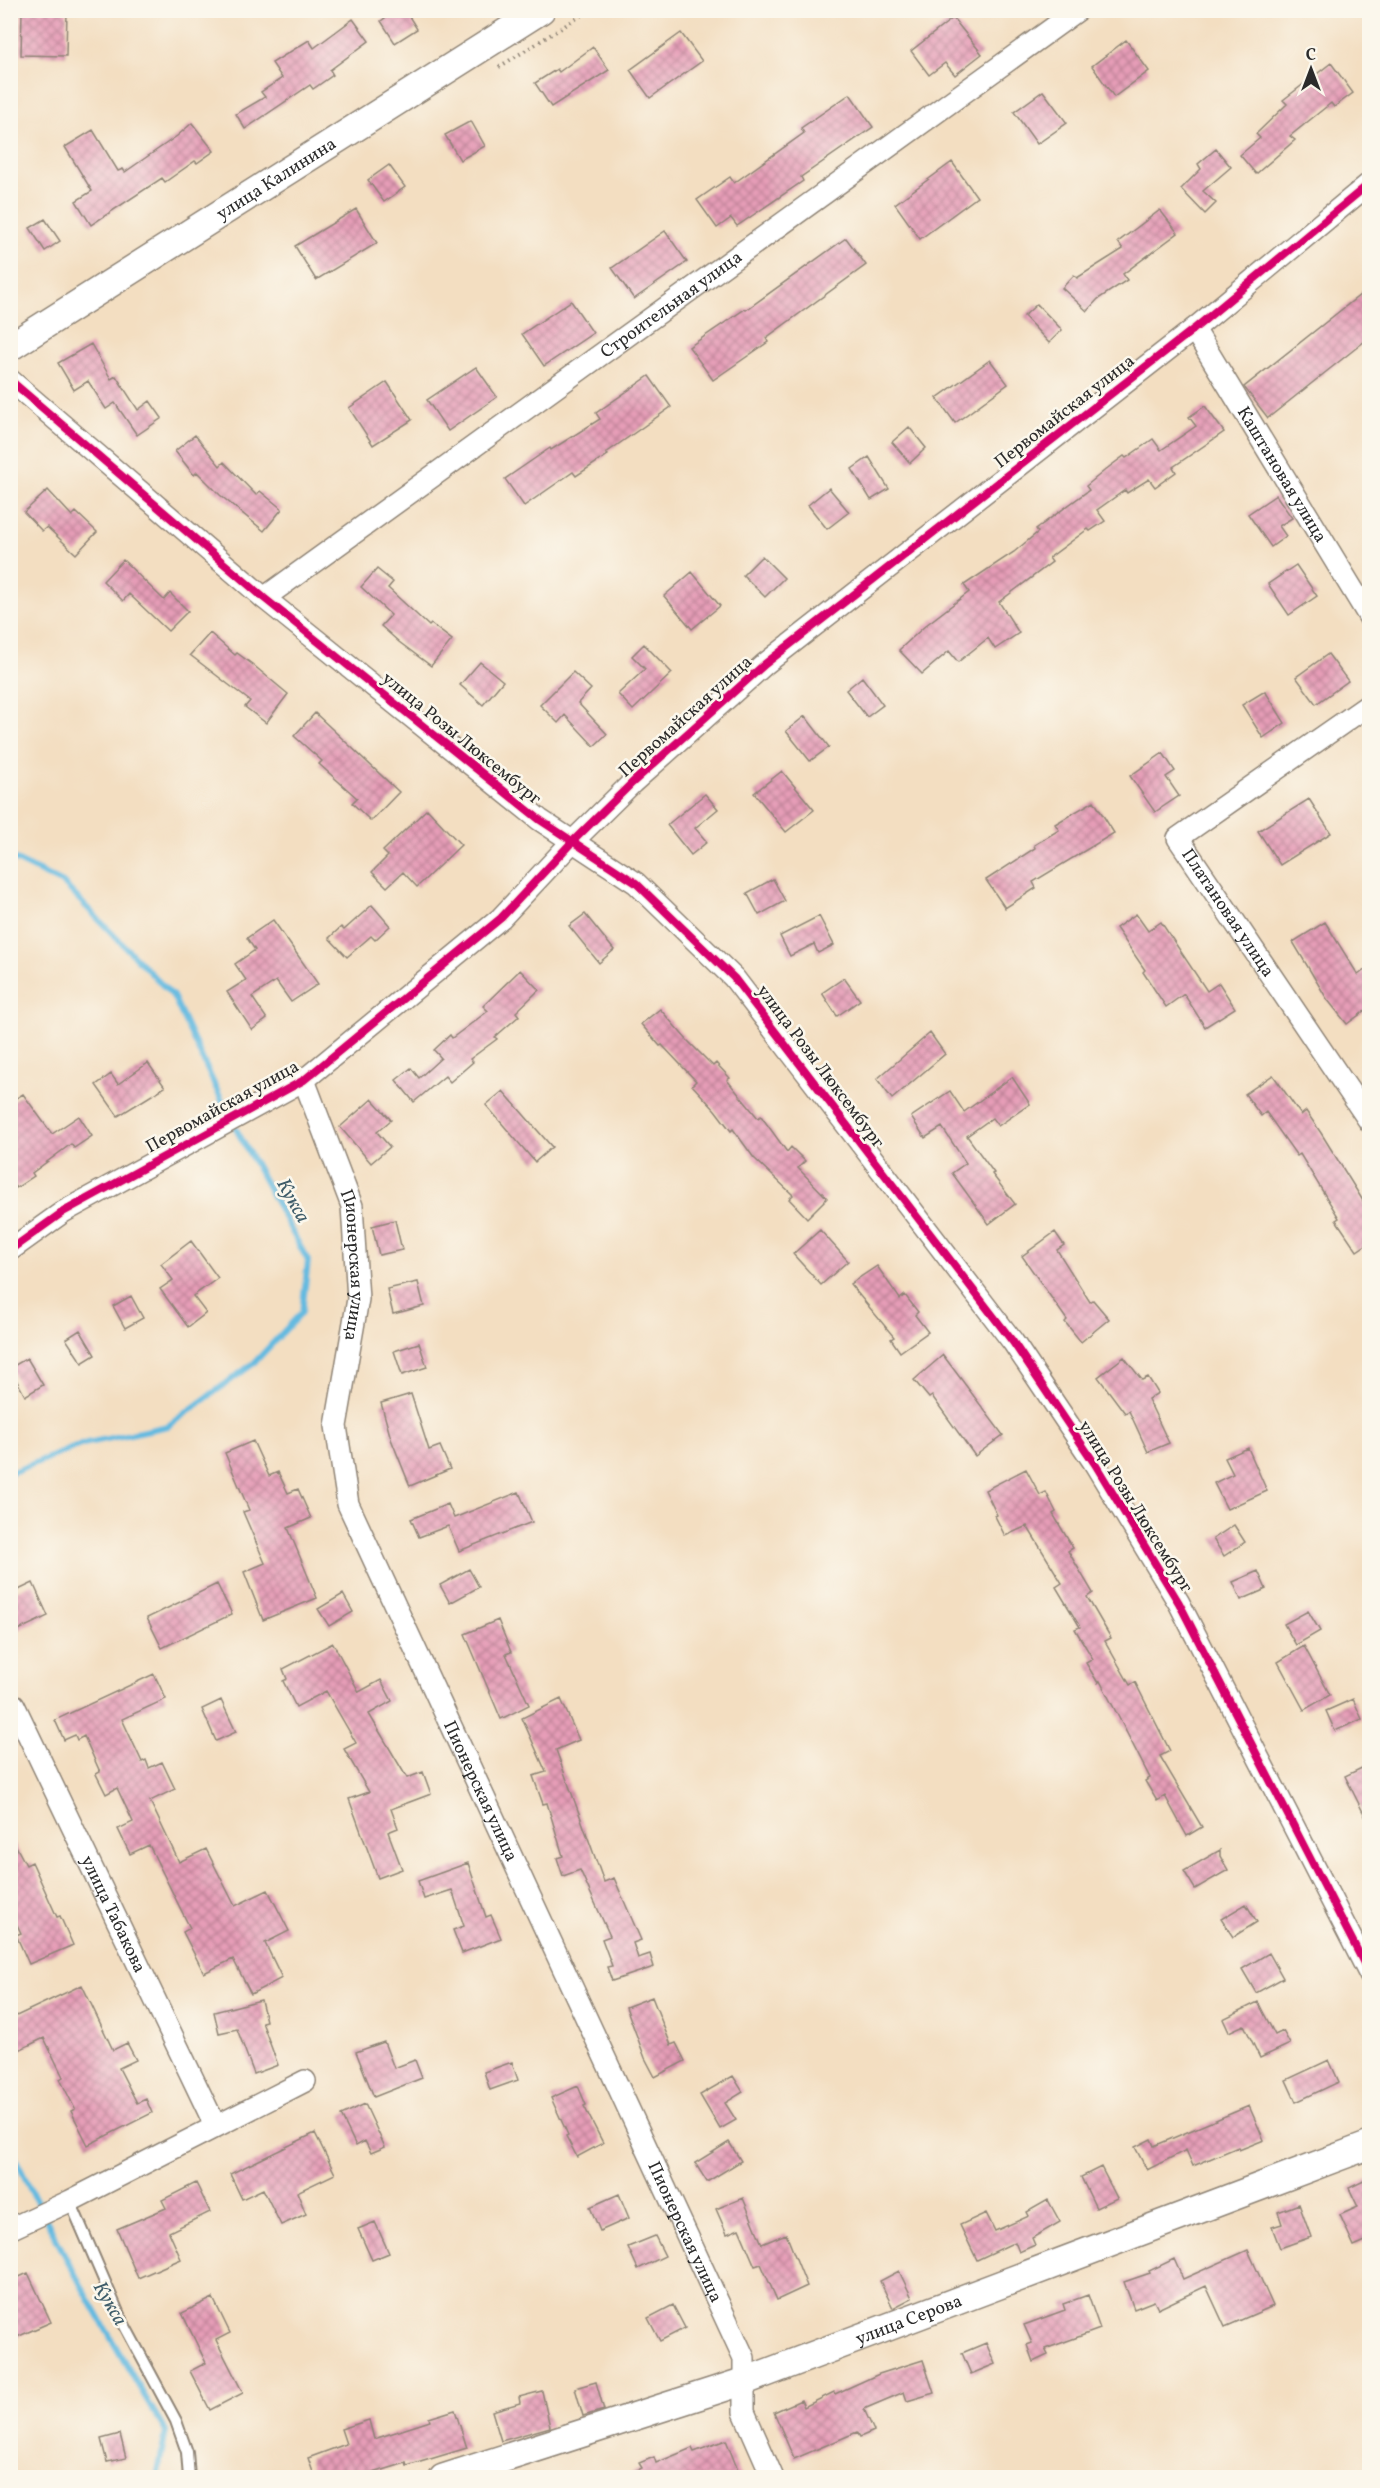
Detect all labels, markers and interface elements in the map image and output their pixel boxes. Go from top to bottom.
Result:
north arrow [1281,39,1341,99]
text: С [1306,45,1316,67]
street label: улица Калинина [212,132,342,227]
street label: Строительная улица [596,245,748,365]
street label: Первомайская улица [989,349,1140,475]
street label: Каштановая улица [1230,402,1332,548]
street label: Первомайская улица [614,650,758,784]
street label: улица Розы Люксембург [376,667,546,812]
street label: Платановая улица [1175,844,1280,983]
street label: улица Розы Люксембург [750,980,890,1154]
street label: Первомайская улица [141,1055,304,1160]
water label: Кукса [269,1173,316,1228]
street label: Пионерская улица [333,1186,369,1343]
street label: улица Розы Люксембург [1071,1416,1198,1598]
street label: Пионерская улица [436,1717,523,1866]
street label: улица Табакова [74,1852,151,1977]
street label: Пионерская улица [641,2158,728,2307]
water label: Кукса [85,2276,133,2332]
street label: улица Серова [852,2289,966,2352]

